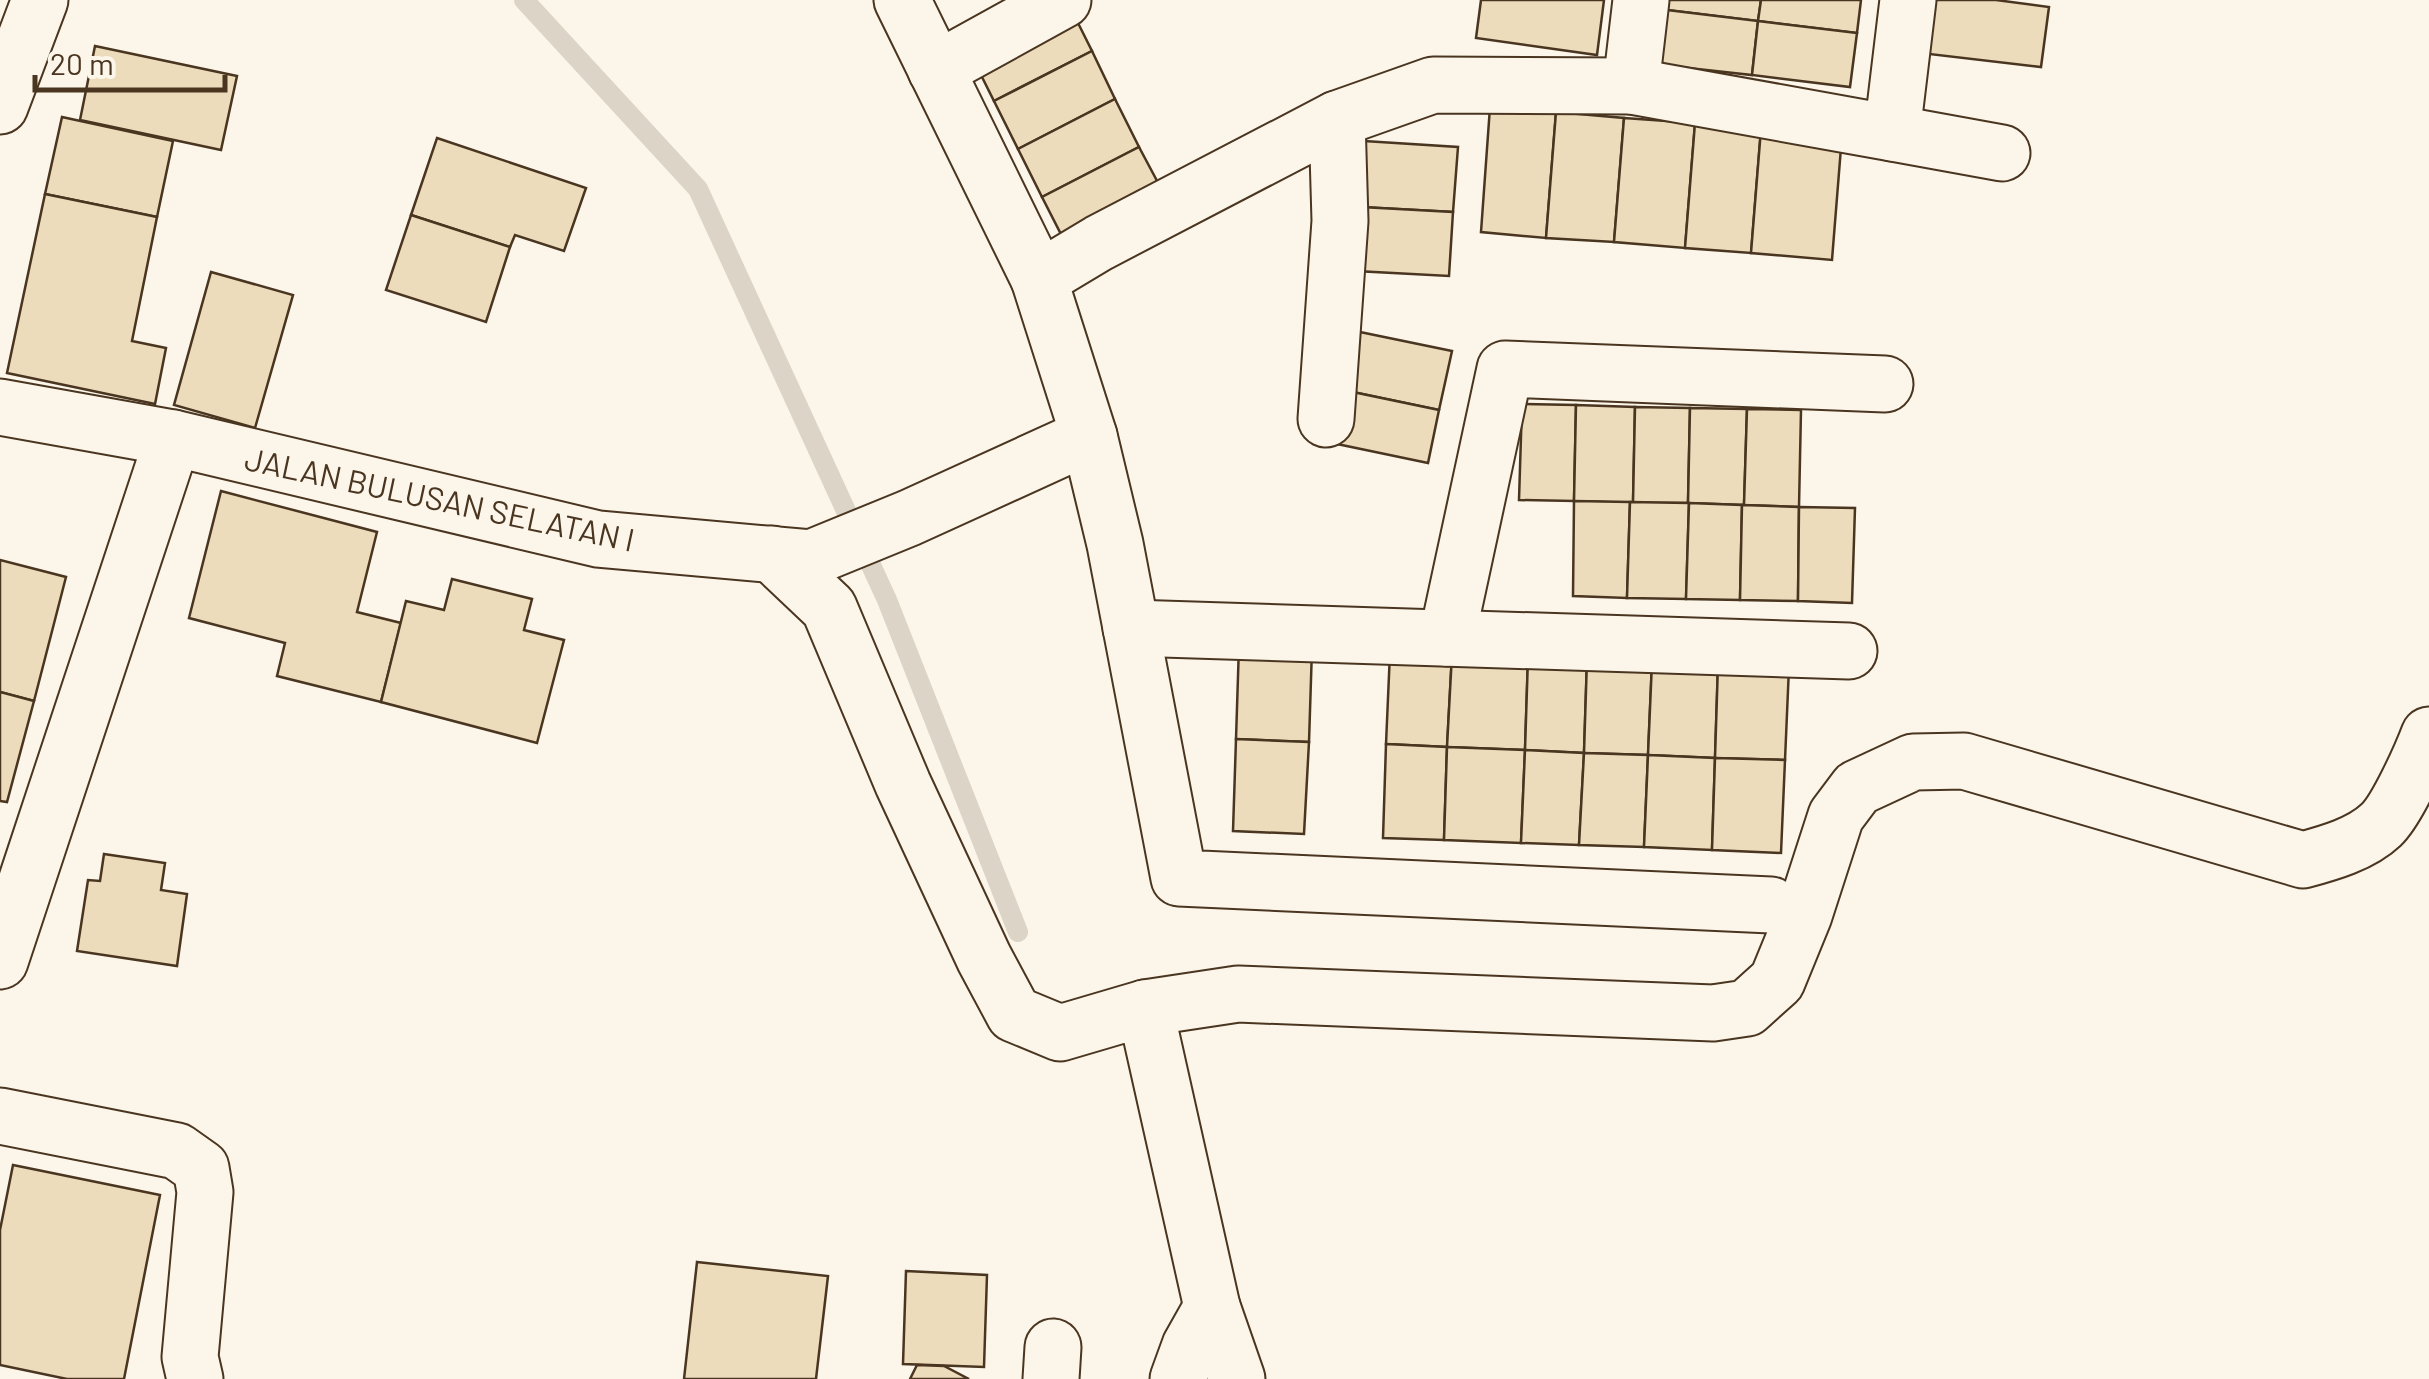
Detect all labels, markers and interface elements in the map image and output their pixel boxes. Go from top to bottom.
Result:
scale bar [35,30,225,92]
text: 20 m [50,45,114,81]
street label: JALAN BULUSAN SELATAN I [242,438,638,558]

